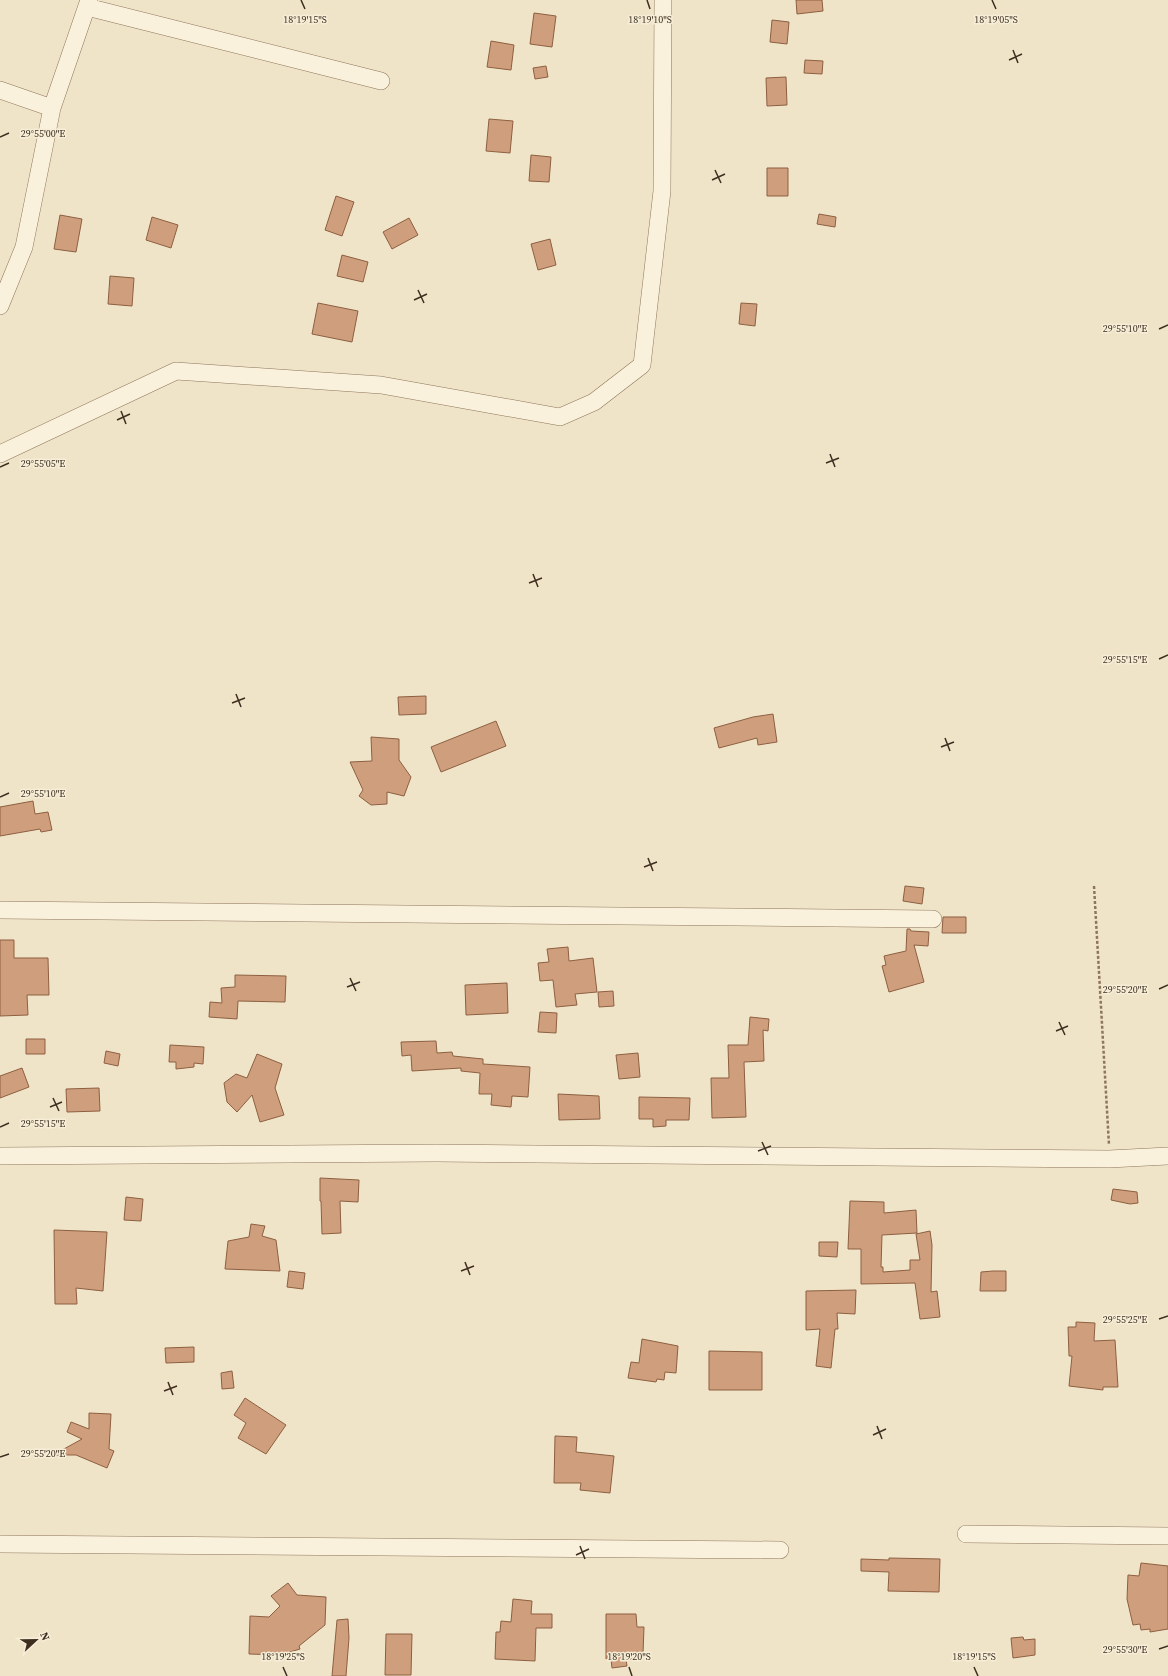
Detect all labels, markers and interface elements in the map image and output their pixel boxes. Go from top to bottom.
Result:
text: 18°19'15"S [283,13,327,26]
text: 18°19'10"S [628,13,672,26]
text: 18°19'05"S [974,13,1018,26]
text: 29°55'00"E [21,127,65,140]
text: 29°55'10"E [1103,322,1147,335]
text: 29°55'05"E [21,457,65,470]
text: 29°55'15"E [1103,653,1147,666]
text: 29°55'10"E [21,787,65,800]
text: 29°55'20"E [1103,983,1147,996]
text: 29°55'15"E [21,1117,65,1130]
text: 29°55'25"E [1103,1313,1147,1326]
text: 29°55'20"E [21,1447,65,1460]
north arrow [16,1620,56,1660]
text: N [36,1630,53,1643]
text: 29°55'30"E [1103,1643,1147,1656]
text: 18°19'25"S [261,1650,305,1663]
text: 18°19'20"S [607,1650,651,1663]
text: 18°19'15"S [952,1650,996,1663]

